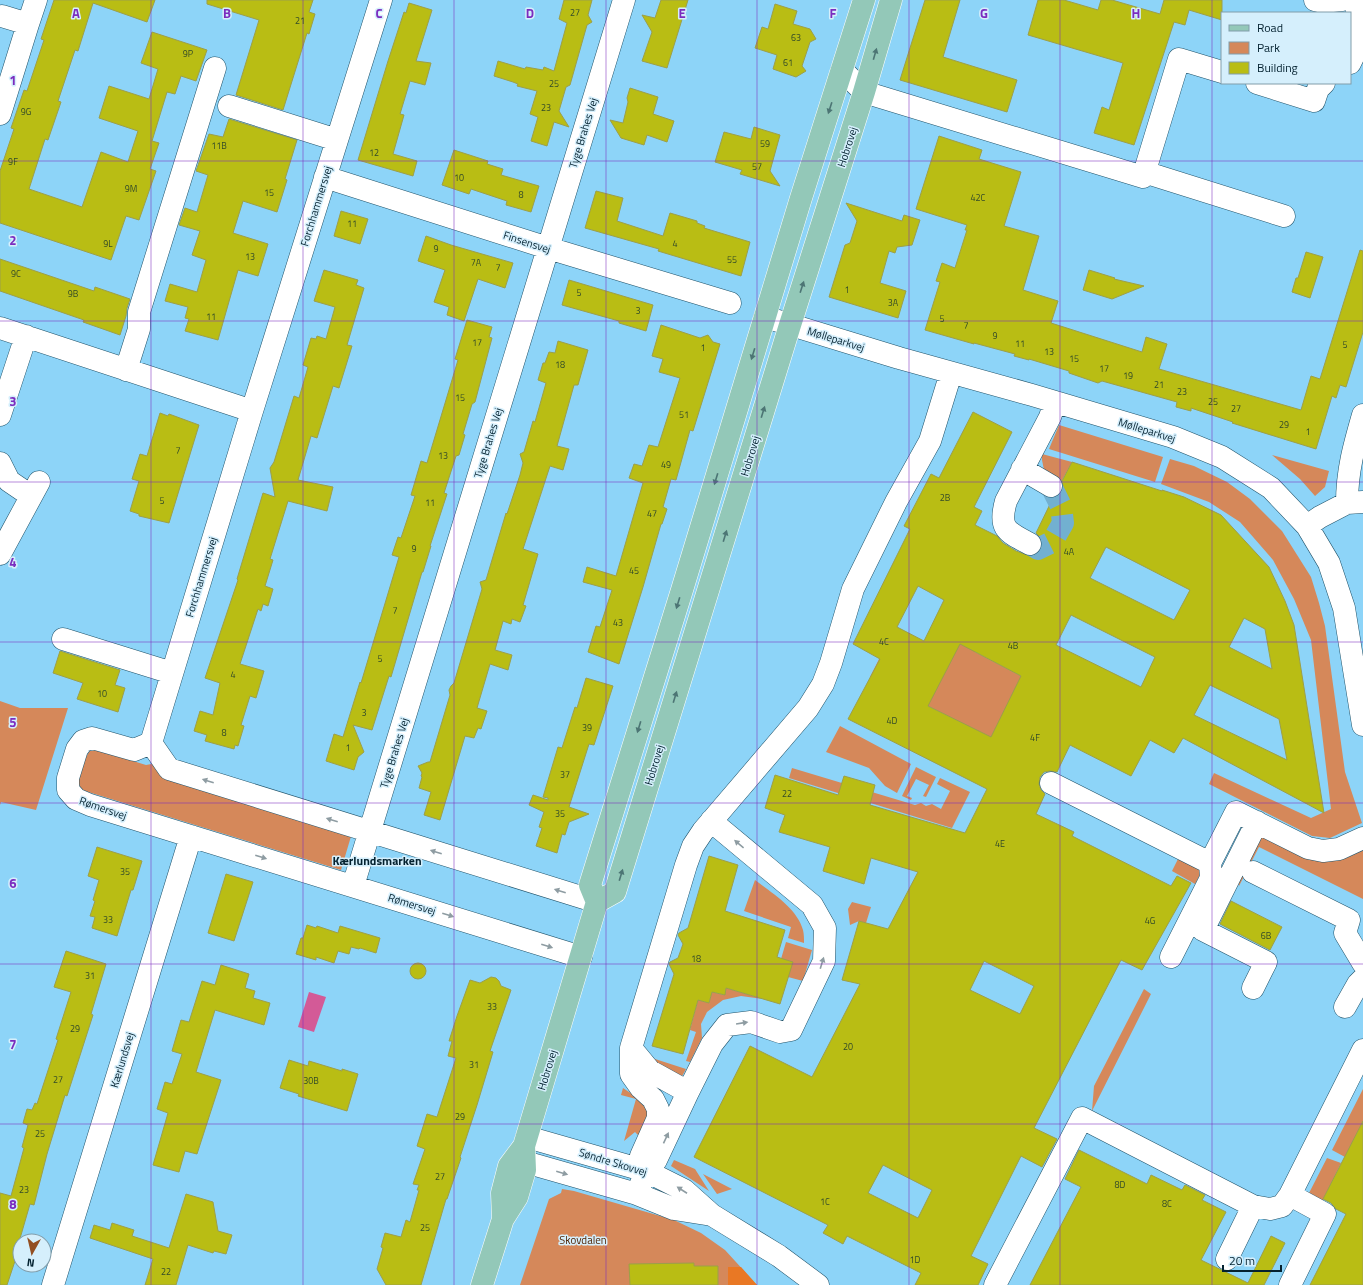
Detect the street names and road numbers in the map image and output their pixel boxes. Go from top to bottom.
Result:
street label: Tyge Brahes Vej [565,96,601,170]
street label: Hobrovej [833,125,861,169]
street label: Forchhammersvej [296,164,336,248]
street label: Finsensvej [501,227,553,257]
street label: Mølleparkvej [805,323,867,355]
street label: Tyge Brahes Vej [470,406,506,480]
street label: Mølleparkvej [1116,414,1178,446]
street label: Hobrovej [736,434,764,478]
street label: Forchhammersvej [181,535,221,619]
street label: Tyge Brahes Vej [376,716,412,790]
street label: Hobrovej [640,743,668,787]
street label: Rømersvej [77,792,129,824]
street label: Rømersvej [386,889,438,919]
street label: Kærlundsvej [106,1030,138,1090]
street label: Hobrovej [533,1048,561,1092]
street label: Søndre Skovvej [577,1144,649,1180]

